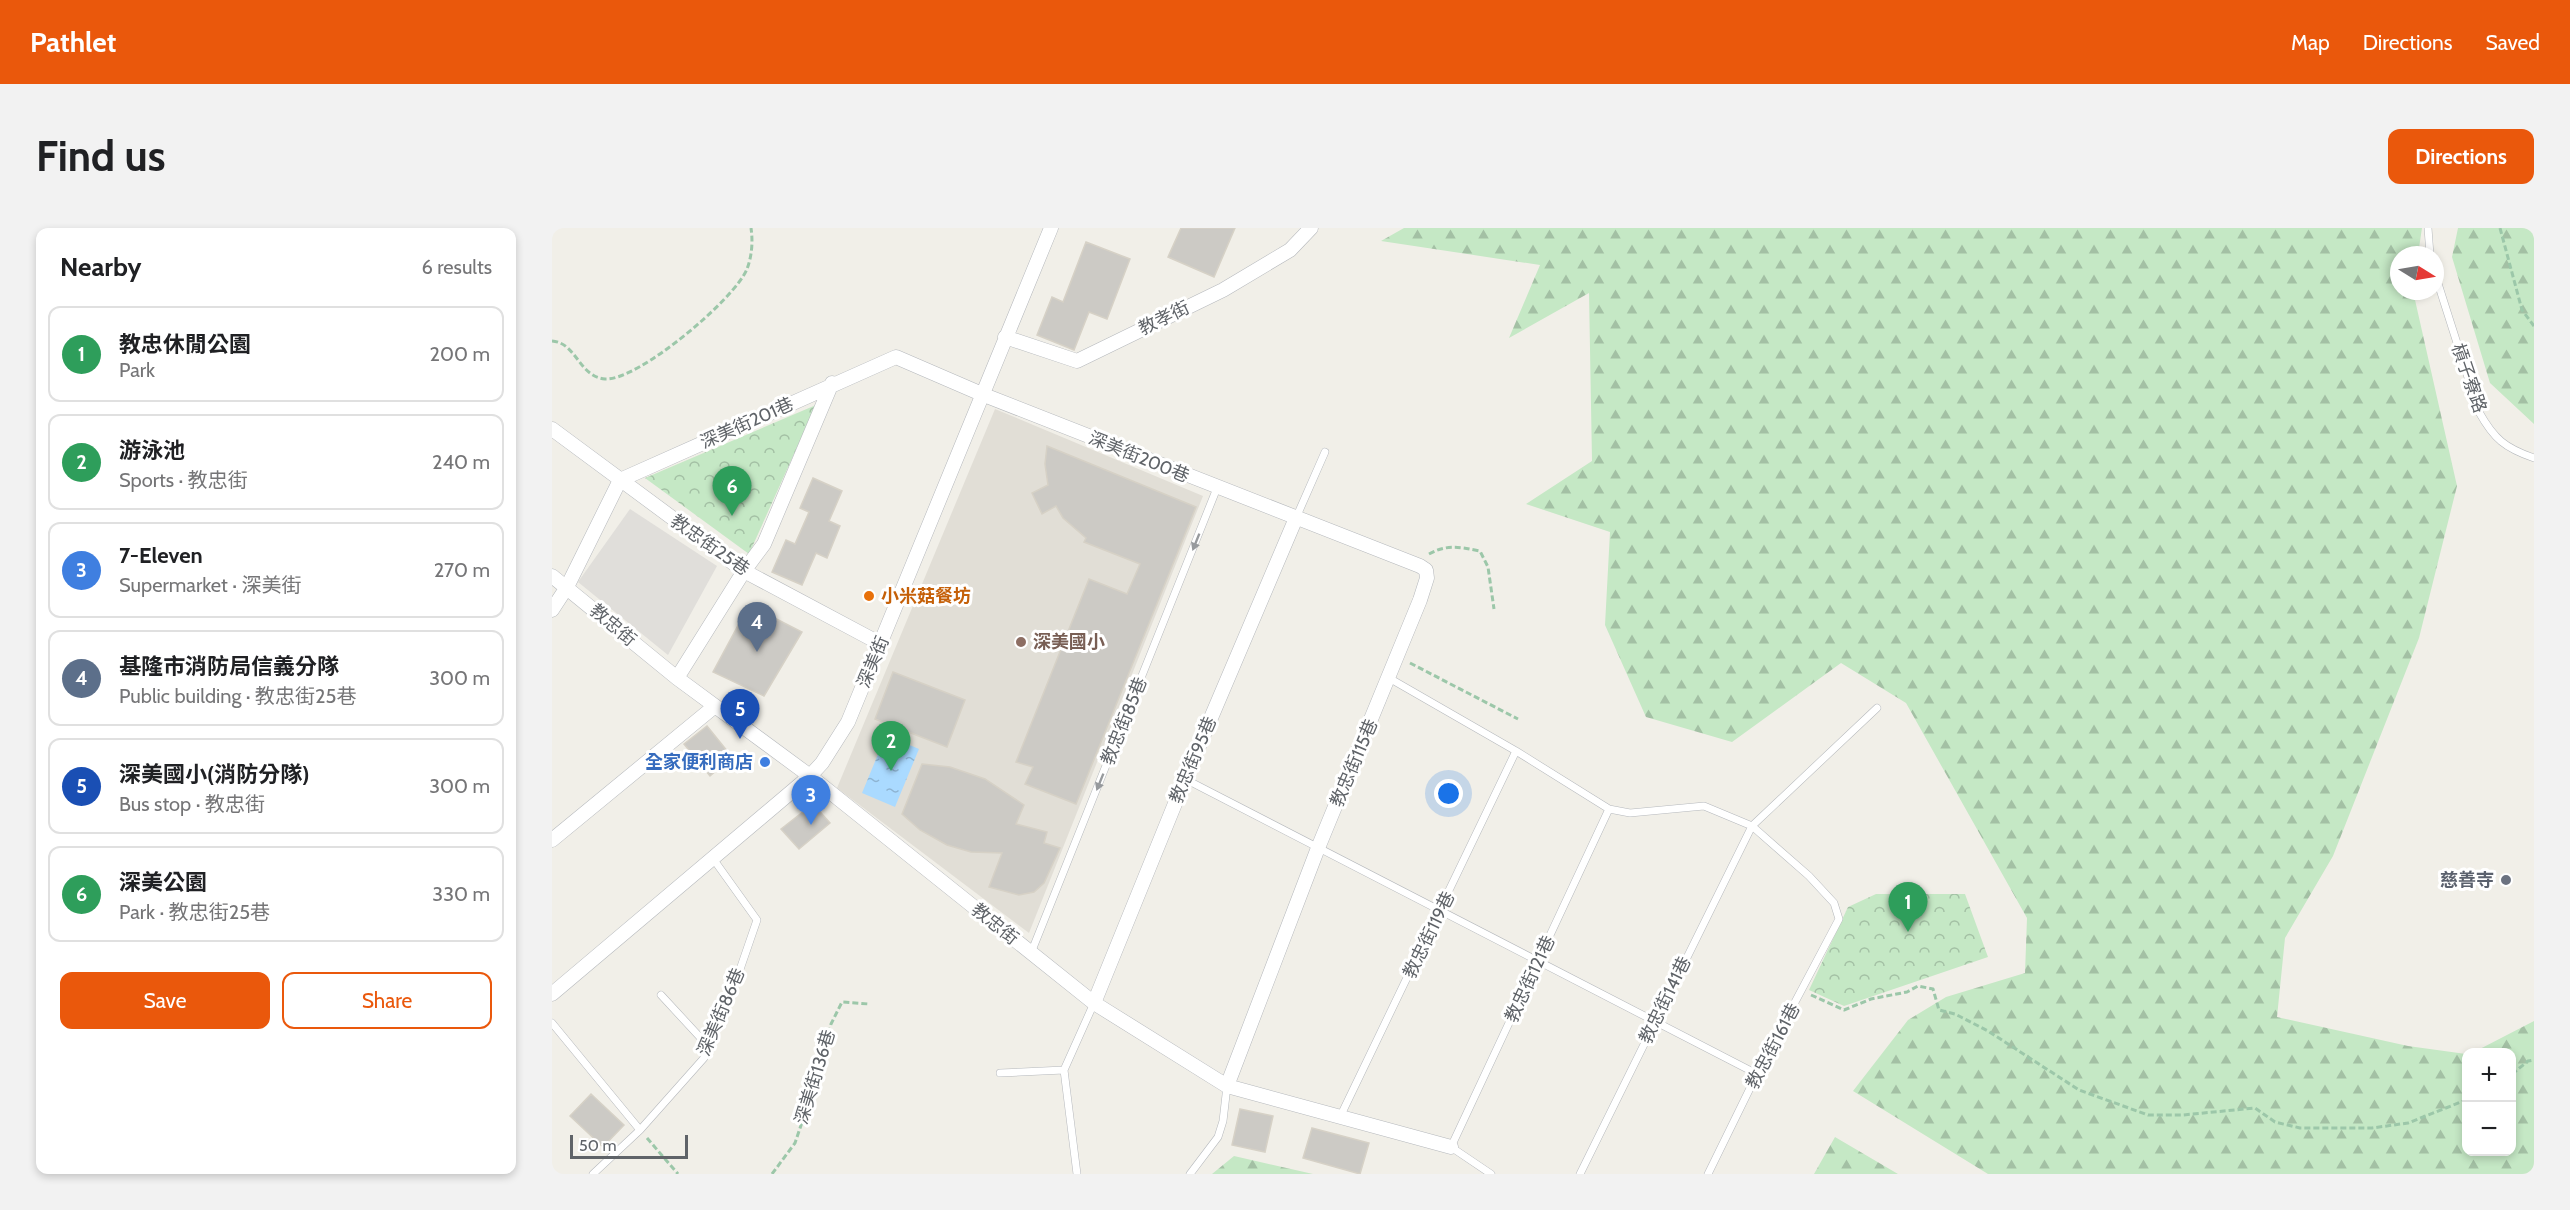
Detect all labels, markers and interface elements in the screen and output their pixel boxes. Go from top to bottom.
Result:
text: Pathlet [30,25,116,59]
text: Map [2291,30,2330,55]
text: Directions [2363,30,2452,55]
text: Saved [2485,30,2540,55]
button: Directions [2388,129,2534,184]
text: Find us [36,130,165,182]
north arrow [2390,246,2444,300]
text: Nearby [60,251,141,283]
text: 6 results [421,255,492,279]
street label: 教孝街 [1135,296,1193,340]
text: 教忠休閒公園 [119,331,251,358]
street label: 槓子寮路 [2447,340,2491,416]
text: 1 [78,342,85,366]
text: 200 m [430,342,490,366]
text: Park [119,358,155,382]
street label: 深美街201巷 [697,393,797,453]
street label: 深美街200巷 [1085,427,1193,487]
text: 游泳池 [119,437,185,464]
text: 2 [76,450,87,474]
text: 240 m [432,450,490,474]
pin: 6 [712,466,752,516]
text: Sports · 教忠街 [119,468,248,492]
street label: 教忠街25巷 [666,510,754,580]
one-way arrow [1191,533,1200,551]
text: 7-Eleven [119,542,203,569]
text: 3 [76,558,87,582]
text: 270 m [434,558,490,582]
text: Supermarket · 深美街 [119,573,301,597]
place label: 小米菇餐坊 [881,585,971,607]
marker: 小米菇餐坊 [862,589,876,603]
street label: 教忠街 [585,599,641,651]
pin: 4 [738,602,776,652]
place label: 深美國小 [1033,631,1105,653]
street label: 深美街 [852,633,894,691]
marker: 深美國小 [1014,635,1028,649]
text: 基隆市消防局信義分隊 [119,653,339,680]
text: 4 [75,666,88,690]
text: 300 m [429,666,490,690]
street label: 教忠街85巷 [1096,674,1152,768]
text: Public building · 教忠街25巷 [119,684,356,708]
pin: 5 [720,690,759,739]
street label: 教忠街95巷 [1165,713,1221,807]
street label: 教忠街115巷 [1326,716,1382,810]
pin: 2 [872,722,910,771]
place label: 全家便利商店 [645,751,753,773]
marker: 全家便利商店 [758,755,772,769]
text: 深美國小(消防分隊) [119,761,309,788]
one-way arrow [1095,773,1104,791]
text: 5 [76,774,87,798]
text: 300 m [429,774,490,798]
pin: 3 [792,776,830,825]
your location [1434,779,1463,808]
text: Bus stop · 教忠街 [119,792,265,816]
text: 深美公園 [119,869,207,896]
place label: 慈善寺 [2440,869,2494,891]
marker: 慈善寺 [2499,873,2513,887]
text: 6 [76,882,87,906]
text: 330 m [432,882,490,906]
pin: 1 [1888,882,1928,932]
street label: 教忠街119巷 [1399,888,1459,982]
street label: 教忠街 [967,898,1023,950]
text: Park · 教忠街25巷 [119,900,270,924]
street label: 教忠街121巷 [1500,932,1560,1026]
street label: 教忠街141巷 [1634,953,1696,1047]
street label: 深美街86巷 [693,965,749,1059]
button: Save [60,972,270,1029]
button: Share [282,972,492,1029]
street label: 教忠街161巷 [1741,999,1805,1093]
street label: 深美街136巷 [790,1027,840,1127]
map controls [2462,1048,2516,1156]
button: + [2462,1048,2516,1102]
button: − [2462,1102,2516,1156]
scale bar [570,1132,688,1160]
text: 50 m [579,1136,616,1155]

